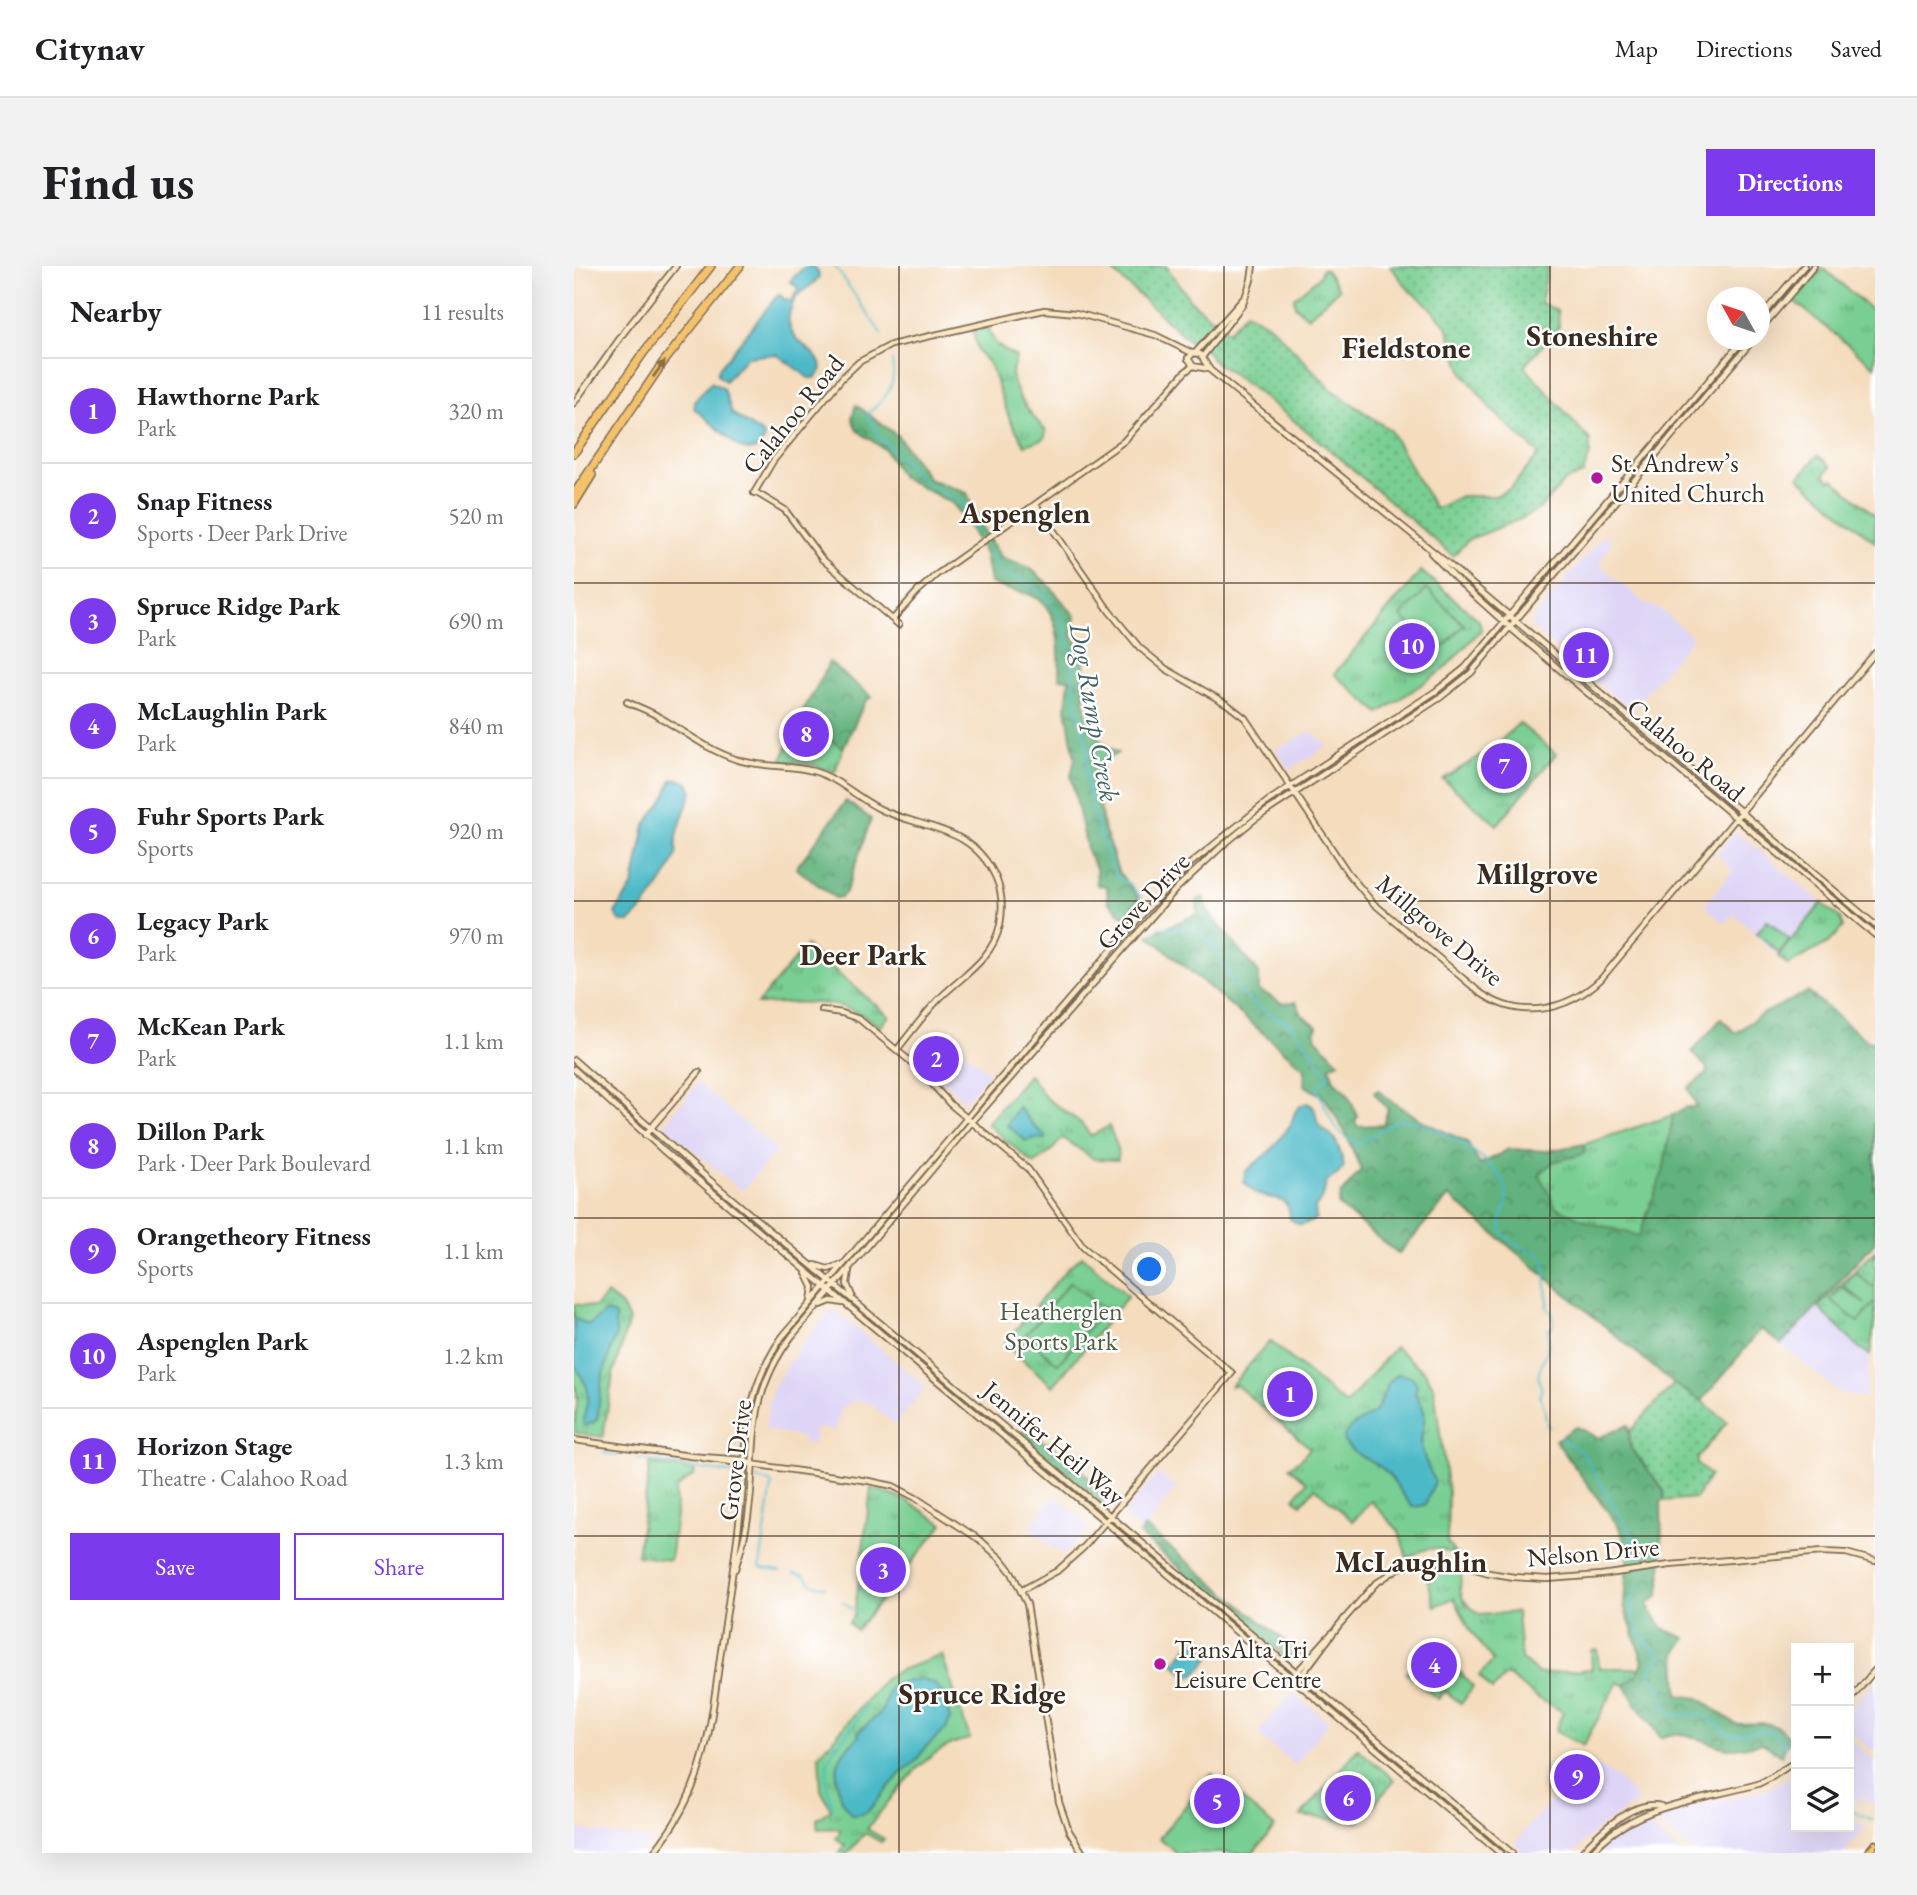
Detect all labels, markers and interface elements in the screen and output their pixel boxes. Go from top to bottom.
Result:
text: Citynav [35,27,145,70]
text: Map [1615,33,1658,64]
text: Directions [1696,33,1793,64]
text: Saved [1831,33,1882,64]
button: Directions [1706,149,1875,216]
text: Find us [42,150,194,214]
north arrow [1707,287,1770,350]
text: Nearby [70,292,162,331]
text: 11 results [421,297,504,327]
district label: Stoneshire [1526,316,1658,355]
district label: Fieldstone [1341,328,1471,367]
street label: Calahoo Road [734,347,852,481]
one-way arrow [652,360,666,378]
text: Hawthorne Park [137,379,319,413]
text: 1 [87,396,99,426]
text: 320 m [448,396,504,426]
text: Park [137,413,176,443]
place label: St. Andrew’s United Church [1611,446,1765,510]
marker: St. Andrew’s United Church [1589,470,1605,486]
text: Snap Fitness [137,484,272,518]
district label: Aspenglen [959,493,1091,532]
text: 2 [87,501,99,531]
text: 520 m [448,501,504,531]
text: Sports · Deer Park Drive [137,518,347,548]
text: Spruce Ridge Park [137,589,340,623]
text: 3 [87,606,99,636]
text: 690 m [448,606,504,636]
water label: Dog Rump Creek [1061,619,1129,805]
pin: 10 [1389,620,1435,672]
text: Park [137,623,176,653]
pin: 11 [1563,629,1609,681]
street label: Calahoo Road [1620,691,1753,810]
text: McLaughlin Park [137,694,327,728]
pin: 8 [783,708,829,760]
text: 4 [87,711,99,741]
text: 840 m [448,711,504,741]
text: Park [137,728,176,758]
pin: 7 [1481,740,1527,792]
text: Fuhr Sports Park [137,799,324,833]
text: 5 [87,816,99,846]
text: 920 m [448,816,504,846]
text: Sports [137,833,193,863]
street label: Grove Drive [1089,845,1197,957]
district label: Millgrove [1476,854,1598,893]
street label: Millgrove Drive [1369,867,1511,993]
text: Legacy Park [137,904,269,938]
text: 6 [87,921,99,951]
text: 970 m [448,921,504,951]
district label: Deer Park [800,935,927,974]
text: Park [137,938,176,968]
text: McKean Park [137,1009,285,1043]
text: 7 [87,1026,99,1056]
text: 1.1 km [443,1026,504,1056]
pin: 2 [913,1033,959,1085]
text: Park [137,1043,176,1073]
text: Dillon Park [137,1114,264,1148]
text: 8 [87,1131,99,1161]
text: 1.1 km [443,1131,504,1161]
text: Park · Deer Park Boulevard [137,1148,371,1178]
text: Orangetheory Fitness [137,1219,371,1253]
text: 9 [87,1236,99,1266]
text: 1.1 km [443,1236,504,1266]
your location [1132,1252,1166,1286]
text: Sports [137,1253,193,1283]
park label: Heatherglen Sports Park [999,1294,1123,1358]
text: Aspenglen Park [137,1324,308,1358]
text: 10 [81,1341,105,1371]
text: 1.2 km [443,1341,504,1371]
text: Park [137,1358,176,1388]
pin: 1 [1267,1368,1313,1420]
street label: Jennifer Heil Way [974,1372,1133,1513]
street label: Grove Drive [711,1398,759,1522]
text: Horizon Stage [137,1429,292,1463]
text: 11 [81,1446,105,1476]
text: 1.3 km [443,1446,504,1476]
text: Theatre · Calahoo Road [137,1463,348,1493]
street label: Nelson Drive [1525,1529,1661,1575]
button: Save [70,1533,280,1600]
button: Share [294,1533,504,1600]
district label: McLaughlin [1335,1542,1487,1581]
pin: 3 [860,1544,906,1596]
place label: TransAlta Tri Leisure Centre [1174,1632,1321,1696]
pin: 4 [1411,1639,1457,1691]
map controls [1791,1643,1854,1832]
button: + [1791,1643,1854,1706]
marker: TransAlta Tri Leisure Centre [1152,1656,1168,1672]
district label: Spruce Ridge [898,1674,1066,1713]
button: − [1791,1706,1854,1769]
pin: 9 [1554,1751,1600,1803]
button: layers [1791,1769,1854,1832]
pin: 6 [1325,1772,1371,1824]
pin: 5 [1194,1775,1240,1827]

